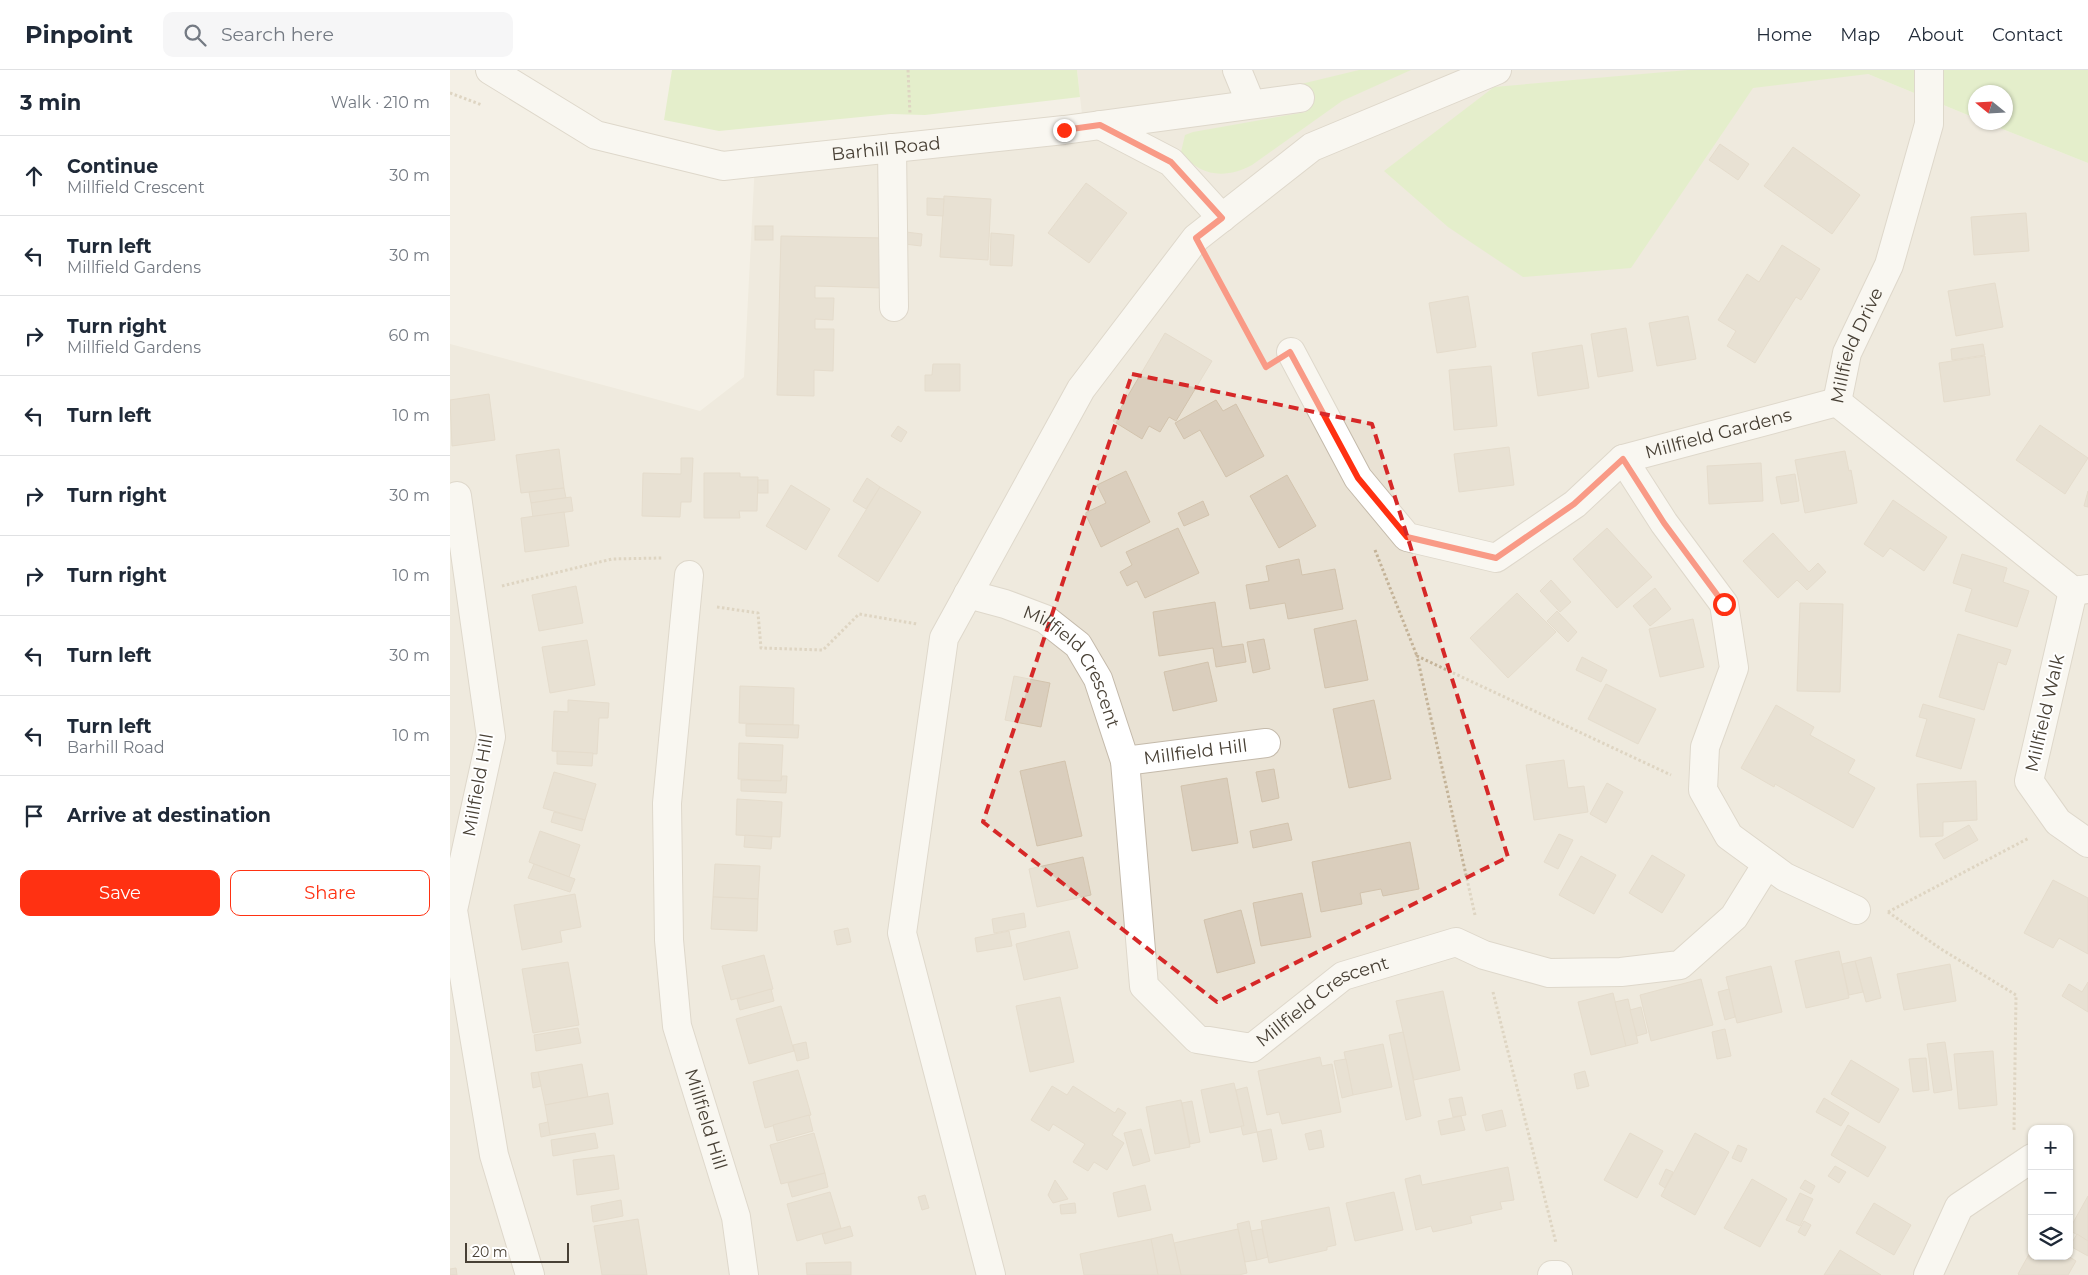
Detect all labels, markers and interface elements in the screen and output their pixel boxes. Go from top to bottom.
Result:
search box [163,12,513,57]
text: Pinpoint [25,20,133,49]
icon: search [181,21,209,49]
text: Search here [221,23,334,46]
text: Home [1756,24,1812,46]
text: Map [1840,24,1880,46]
text: About [1908,24,1964,46]
text: Contact [1992,24,2063,46]
north arrow [1968,85,2013,130]
text: 3 min [20,90,81,115]
text: Walk · 210 m [331,93,430,112]
route end [1053,119,1076,142]
street label: Barhill Road [830,132,942,165]
text: Continue [67,155,158,178]
icon: ahead [20,162,48,190]
text: 30 m [389,166,430,185]
text: Millfield Crescent [67,178,205,197]
text: Turn left [67,235,152,258]
icon: left [20,242,48,270]
text: 30 m [389,246,430,265]
text: Millfield Gardens [67,258,201,277]
street label: Millfield Drive [1826,284,1888,405]
text: Turn right [67,315,167,338]
icon: right [20,322,48,350]
text: 60 m [388,326,430,345]
text: Millfield Gardens [67,338,201,357]
icon: left [20,402,48,430]
text: Turn left [67,404,152,427]
street label: Millfield Gardens [1643,404,1794,464]
text: 10 m [392,406,430,425]
icon: right [20,482,48,510]
text: Turn right [67,484,167,507]
text: 30 m [389,486,430,505]
icon: right [20,562,48,590]
text: Turn right [67,564,167,587]
text: 10 m [392,566,430,585]
route start [1713,593,1736,616]
street label: Millfield Crescent [1020,601,1124,731]
icon: left [20,642,48,670]
text: Turn left [67,644,152,667]
text: 30 m [389,646,430,665]
street label: Millfield Walk [2021,652,2069,774]
text: Turn left [67,715,152,738]
icon: left [20,722,48,750]
text: 10 m [392,726,430,745]
street label: Millfield Hill [458,732,498,838]
street label: Millfield Hill [1142,734,1249,770]
text: Barhill Road [67,738,165,757]
icon: arrive [20,802,48,830]
text: Arrive at destination [67,804,271,827]
button: Save [20,870,220,916]
button: Share [230,870,430,916]
street label: Millfield Crescent [1252,952,1391,1052]
street label: Millfield Hill [680,1066,732,1172]
map controls [2028,1125,2073,1260]
button: + [2028,1125,2073,1170]
button: − [2028,1170,2073,1215]
button: layers [2028,1215,2073,1260]
scale bar [465,1240,569,1263]
text: 20 m [472,1243,508,1261]

